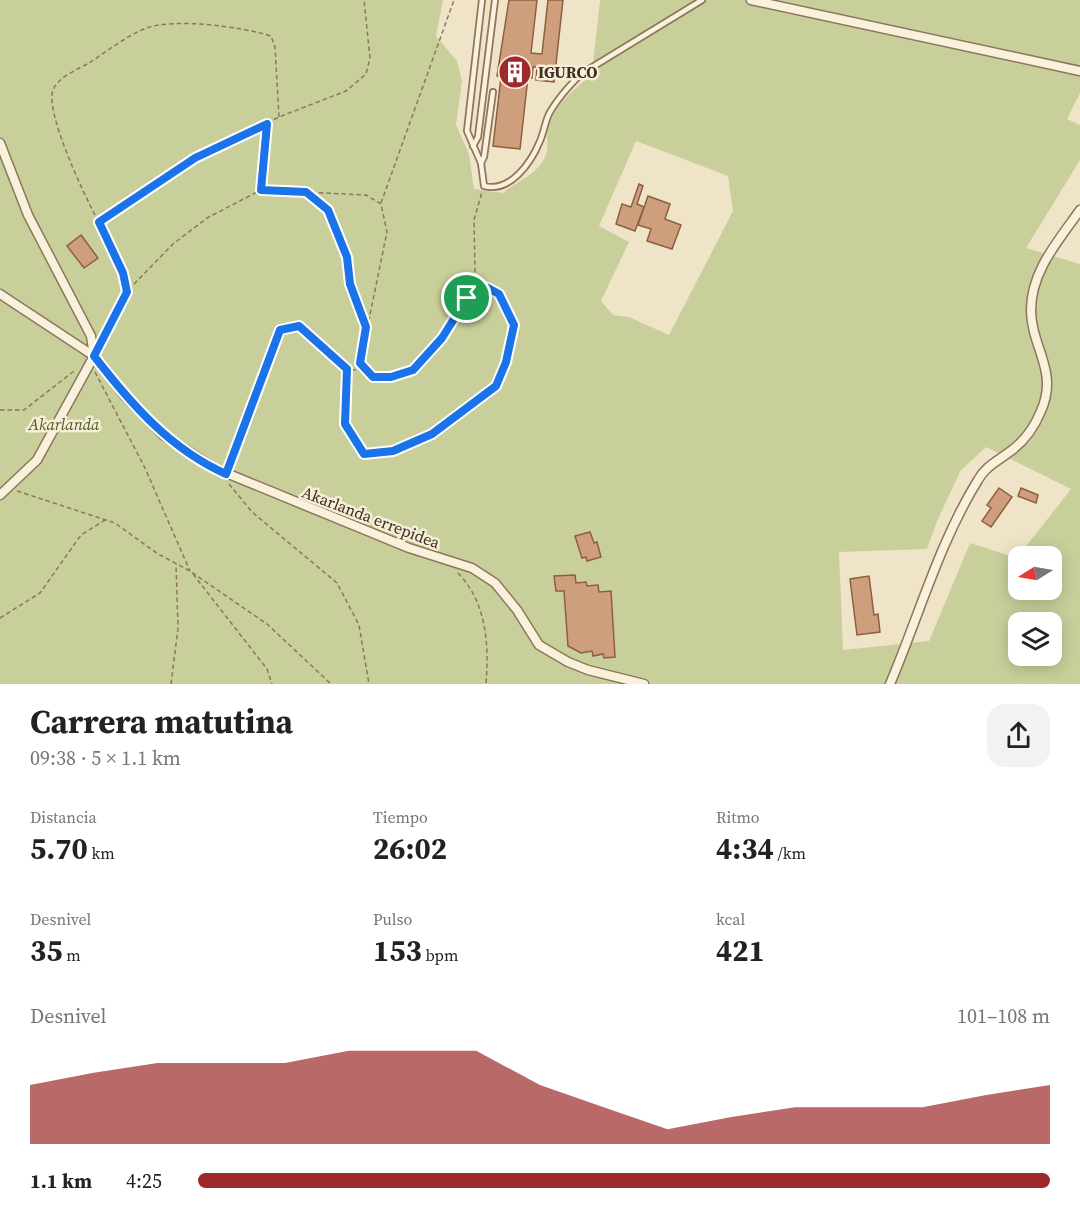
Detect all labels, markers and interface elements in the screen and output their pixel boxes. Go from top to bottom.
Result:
building icon: IGURCO [497,54,533,90]
place label: IGURCO [538,61,597,83]
pin [441,272,492,323]
icon: arrive [450,281,483,314]
park label: Akarlanda [28,413,100,435]
street label: Akarlanda errepidea [299,481,444,554]
north arrow [1008,546,1062,600]
map controls [1008,546,1062,666]
button: layers [1008,612,1062,666]
text: Carrera matutina [30,699,293,744]
button: share [987,704,1050,767]
text: 09:38 · 5 × 1.1 km [30,744,181,772]
text: Distancia [30,806,97,828]
text: Tiempo [373,806,428,828]
text: Ritmo [716,806,760,828]
text: 5.70 [30,828,88,869]
text: 26:02 [373,828,447,869]
text: 4:34 [716,828,774,869]
text: km [88,842,115,864]
text: /km [774,842,806,864]
text: Desnivel [30,908,91,930]
text: Pulso [373,908,412,930]
text: kcal [716,908,745,930]
text: 35 [30,930,63,971]
text: 153 [373,930,422,971]
text: 421 [716,930,765,971]
text: m [63,944,81,966]
text: bpm [422,944,458,966]
text: Desnivel [30,1002,107,1030]
text: 101–108 m [957,1002,1050,1030]
text: 1.1 km [30,1167,92,1195]
text: 4:25 [126,1167,162,1195]

